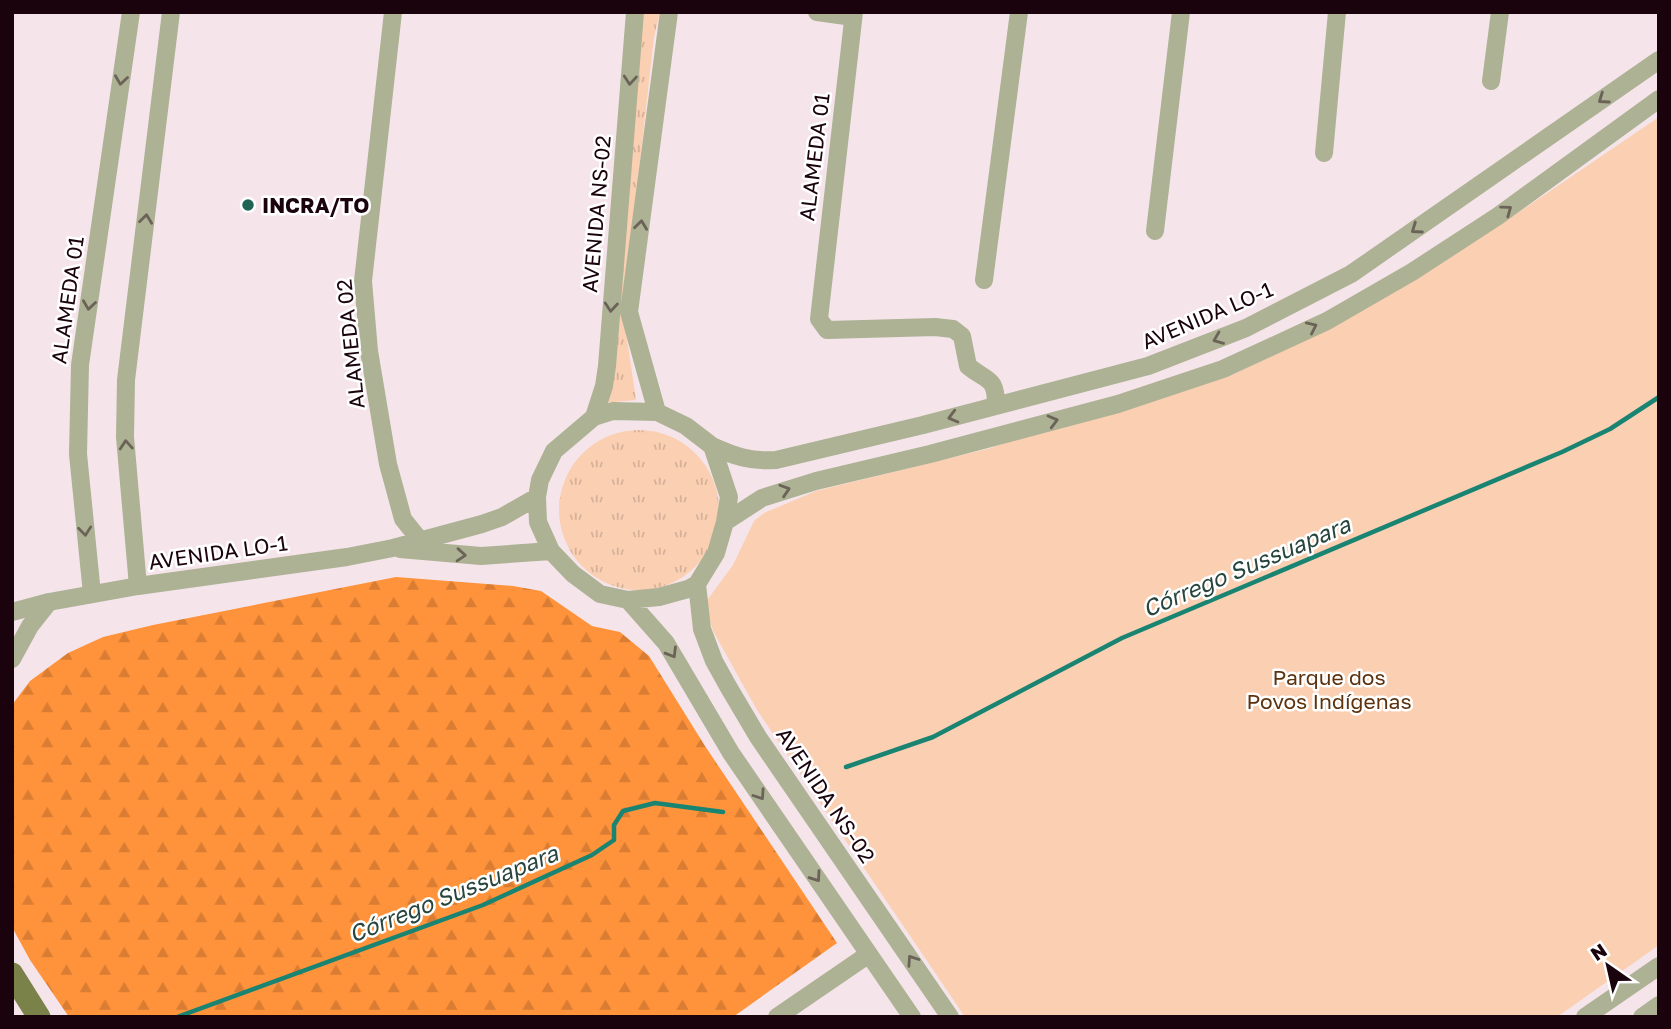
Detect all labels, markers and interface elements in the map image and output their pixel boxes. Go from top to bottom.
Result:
one-way arrow [114,74,129,86]
one-way arrow [623,75,638,86]
one-way arrow [1598,91,1611,103]
street label: ALAMEDA 01 [793,92,835,222]
street label: AVENIDA NS-02 [576,134,616,294]
place label: INCRA/TO [262,192,369,218]
marker: INCRA/TO [240,197,256,213]
one-way arrow [1499,206,1512,218]
one-way arrow [139,213,154,225]
one-way arrow [633,219,648,231]
one-way arrow [1411,221,1424,233]
street label: ALAMEDA 01 [45,235,89,365]
street label: AVENIDA LO-1 [1137,276,1277,354]
street label: ALAMEDA 02 [330,278,370,410]
one-way arrow [82,299,97,311]
one-way arrow [604,302,619,313]
one-way arrow [1305,322,1318,336]
one-way arrow [1212,330,1224,344]
one-way arrow [947,408,959,423]
one-way arrow [1047,415,1059,430]
one-way arrow [119,439,134,450]
one-way arrow [779,484,791,499]
water label: Córrego Sussuapara [1138,509,1355,622]
one-way arrow [78,526,93,537]
street label: AVENIDA LO-1 [147,529,289,575]
one-way arrow [456,547,467,562]
one-way arrow [663,645,676,658]
park label: Parque dos Povos Indígenas [1246,664,1412,714]
street label: AVENIDA NS-02 [771,722,881,868]
one-way arrow [752,787,764,800]
water label: Córrego Sussuapara [344,838,563,948]
one-way arrow [808,869,821,882]
north arrow [1573,931,1643,1001]
text: N [1586,938,1611,965]
one-way arrow [907,955,920,968]

